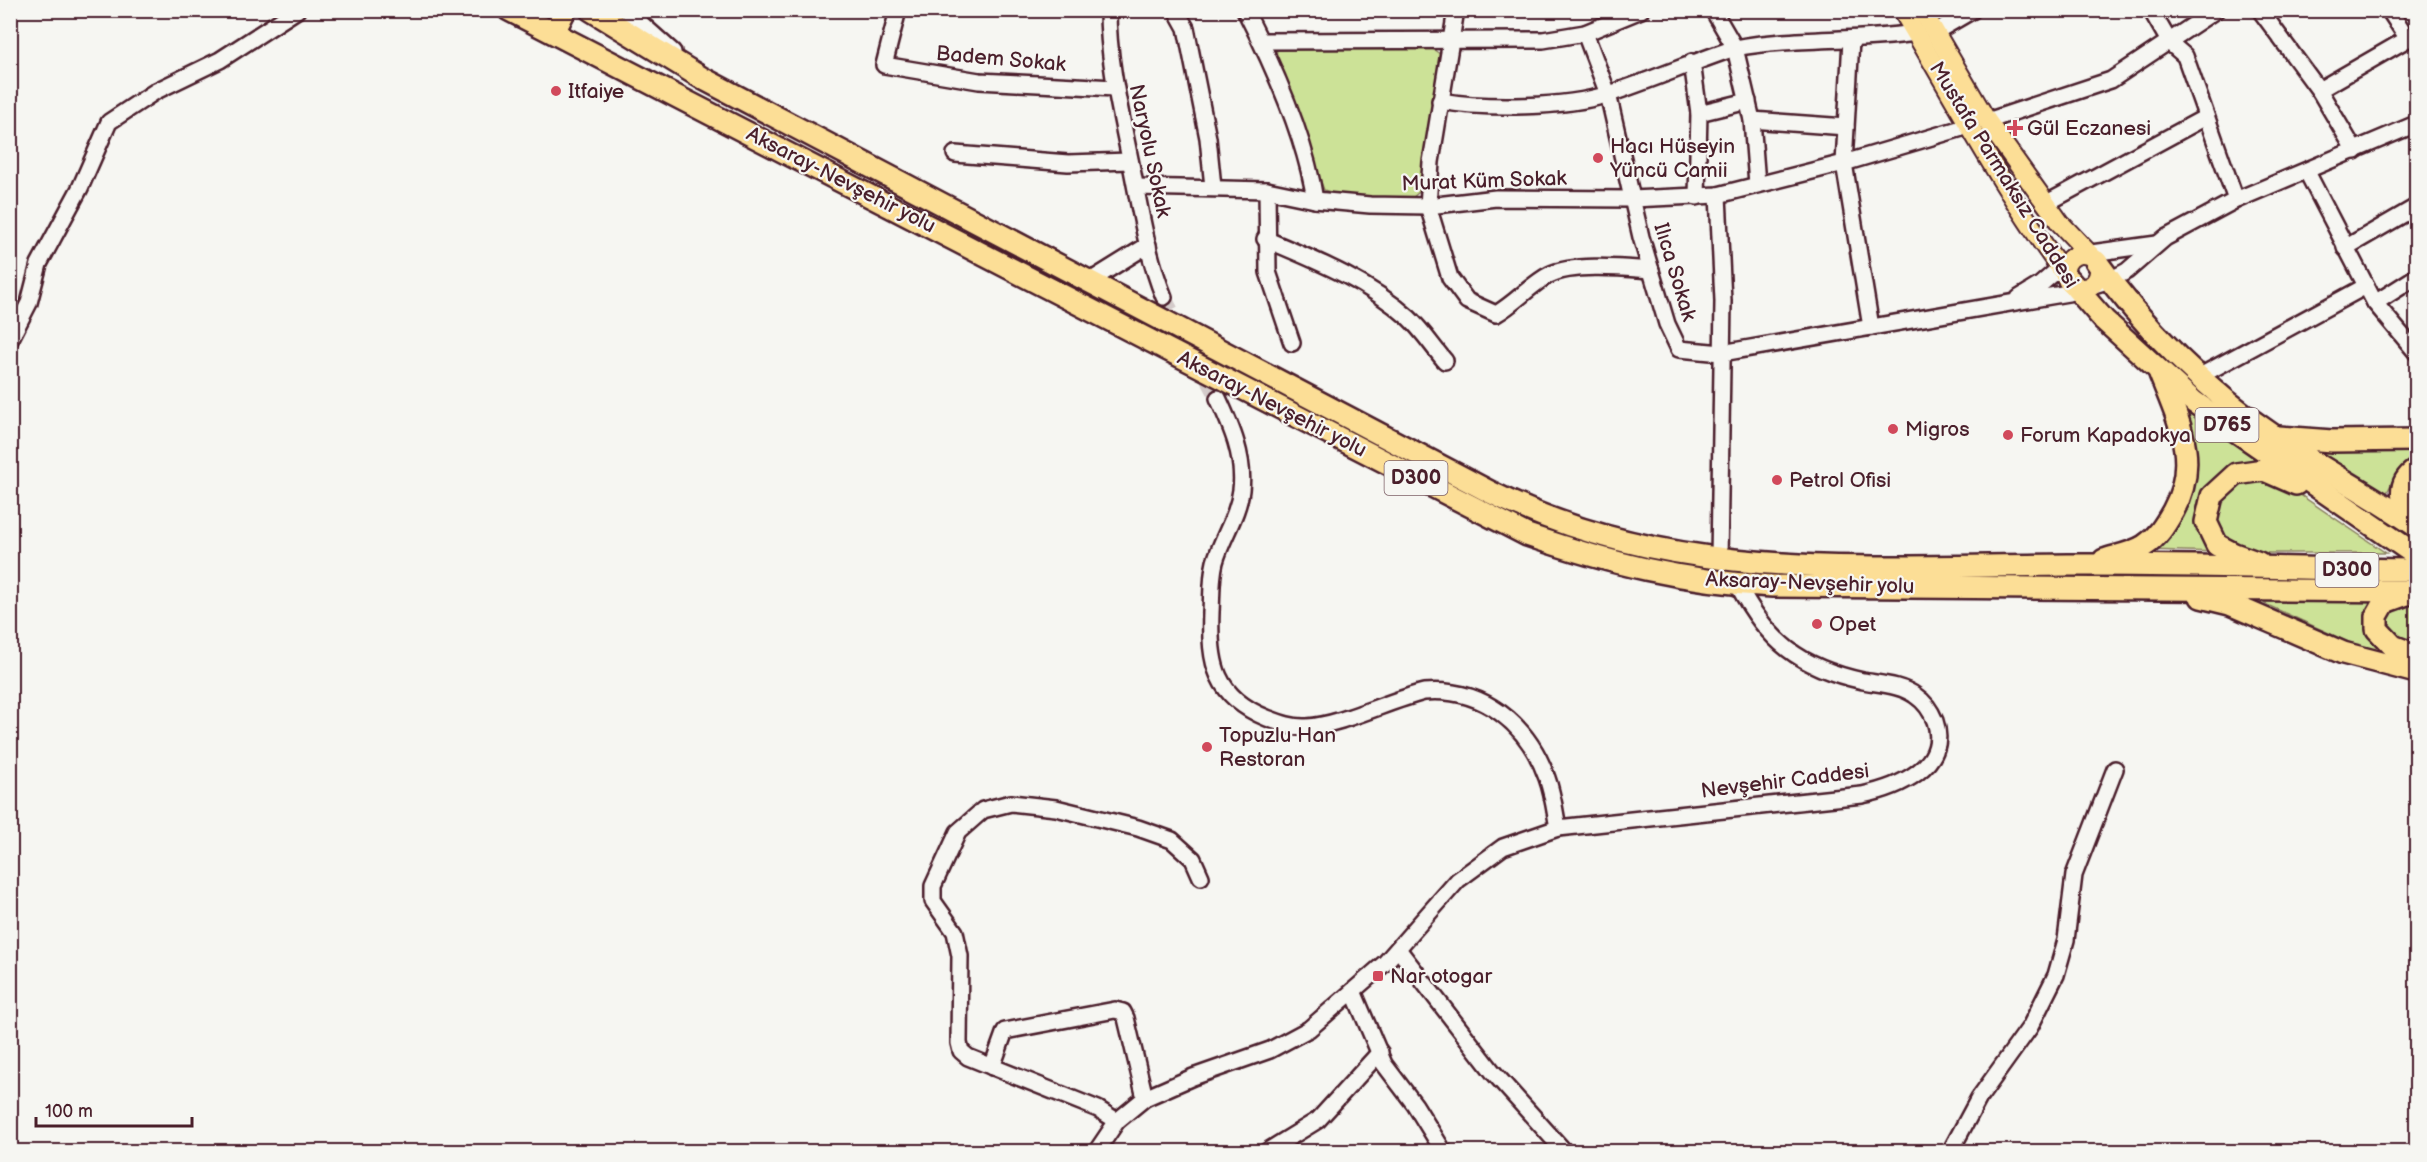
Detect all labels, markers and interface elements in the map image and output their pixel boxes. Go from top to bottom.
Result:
street label: Badem Sokak [935,41,1068,77]
street label: Mustafa Parmaksız Caddesi [1924,57,2084,293]
place label: Itfaiye [568,79,624,104]
street label: Naryolu Sokak [1124,82,1176,221]
marker: Itfaiye [549,84,563,98]
place label: Gül Eczanesi [2027,116,2151,141]
street label: Aksaray-Nevşehir yolu [742,121,940,239]
marker: Gül Eczanesi [2008,121,2022,135]
place label: Hacı Hüseyin Yüncü Camii [1609,134,1735,183]
marker: Hacı Hüseyin Yüncü Camii [1591,151,1605,165]
street label: Murat Küm Sokak [1401,166,1568,196]
street label: Ilıca Sokak [1648,220,1702,325]
street label: Aksaray-Nevşehir yolu [1173,345,1371,463]
road number: D765 [2196,408,2258,442]
place label: Migros [1905,417,1970,442]
marker: Migros [1886,422,1900,436]
place label: Forum Kapadokya [2020,423,2191,448]
marker: Forum Kapadokya [2001,428,2015,442]
road number: D300 [1384,461,1448,495]
place label: Petrol Ofisi [1789,468,1891,493]
marker: Petrol Ofisi [1770,473,1784,487]
road number: D300 [2316,553,2378,587]
street label: Aksaray-Nevşehir yolu [1705,567,1915,599]
place label: Opet [1829,612,1877,637]
marker: Opet [1810,617,1824,631]
place label: Topuzlu Han Restoran [1219,723,1336,772]
marker: Topuzlu Han Restoran [1200,740,1214,754]
street label: Nevşehir Caddesi [1699,758,1871,804]
place label: Nar otogar [1390,964,1492,989]
marker: Nar otogar [1371,969,1385,983]
scale bar [36,1090,192,1128]
text: 100 m [45,1101,93,1122]

